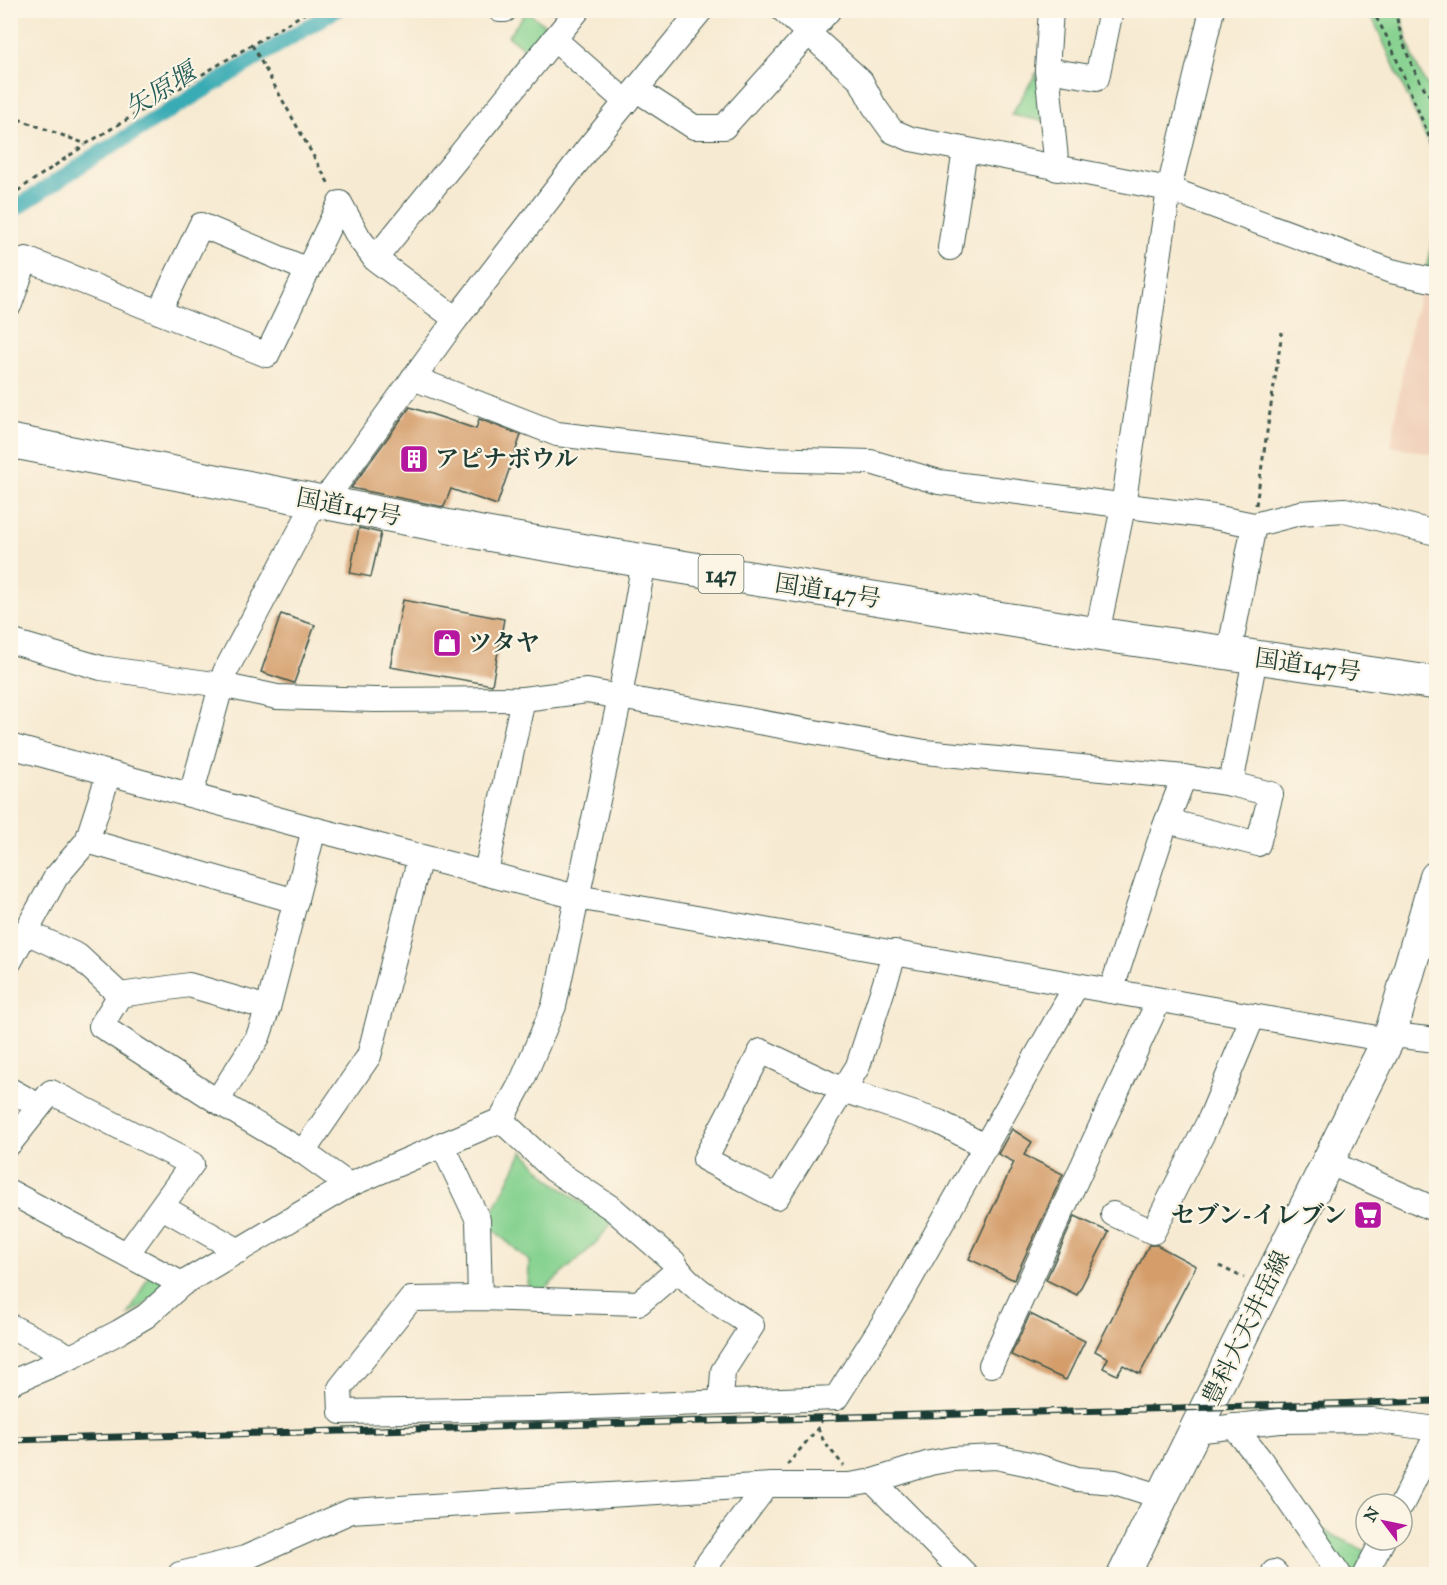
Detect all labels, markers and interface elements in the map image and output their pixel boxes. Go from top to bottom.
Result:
water label: 矢原堰 [118,54,205,124]
building icon: アピナボウル [398,443,430,475]
place label: アピナボウル [435,444,578,474]
street label: 国道147号 [294,482,404,532]
road number: 147 [698,555,744,593]
street label: 国道147号 [773,568,883,614]
shop icon: ツタヤ [431,627,463,659]
place label: ツタヤ [468,628,540,658]
street label: 国道147号 [1253,643,1363,687]
supermarket icon: セブン-イレブン [1352,1199,1384,1231]
place label: セブン-イレブン [1171,1200,1347,1230]
street label: 豊科大天井岳線 [1196,1246,1296,1410]
north arrow [1354,1492,1414,1552]
text: N [1360,1503,1384,1525]

